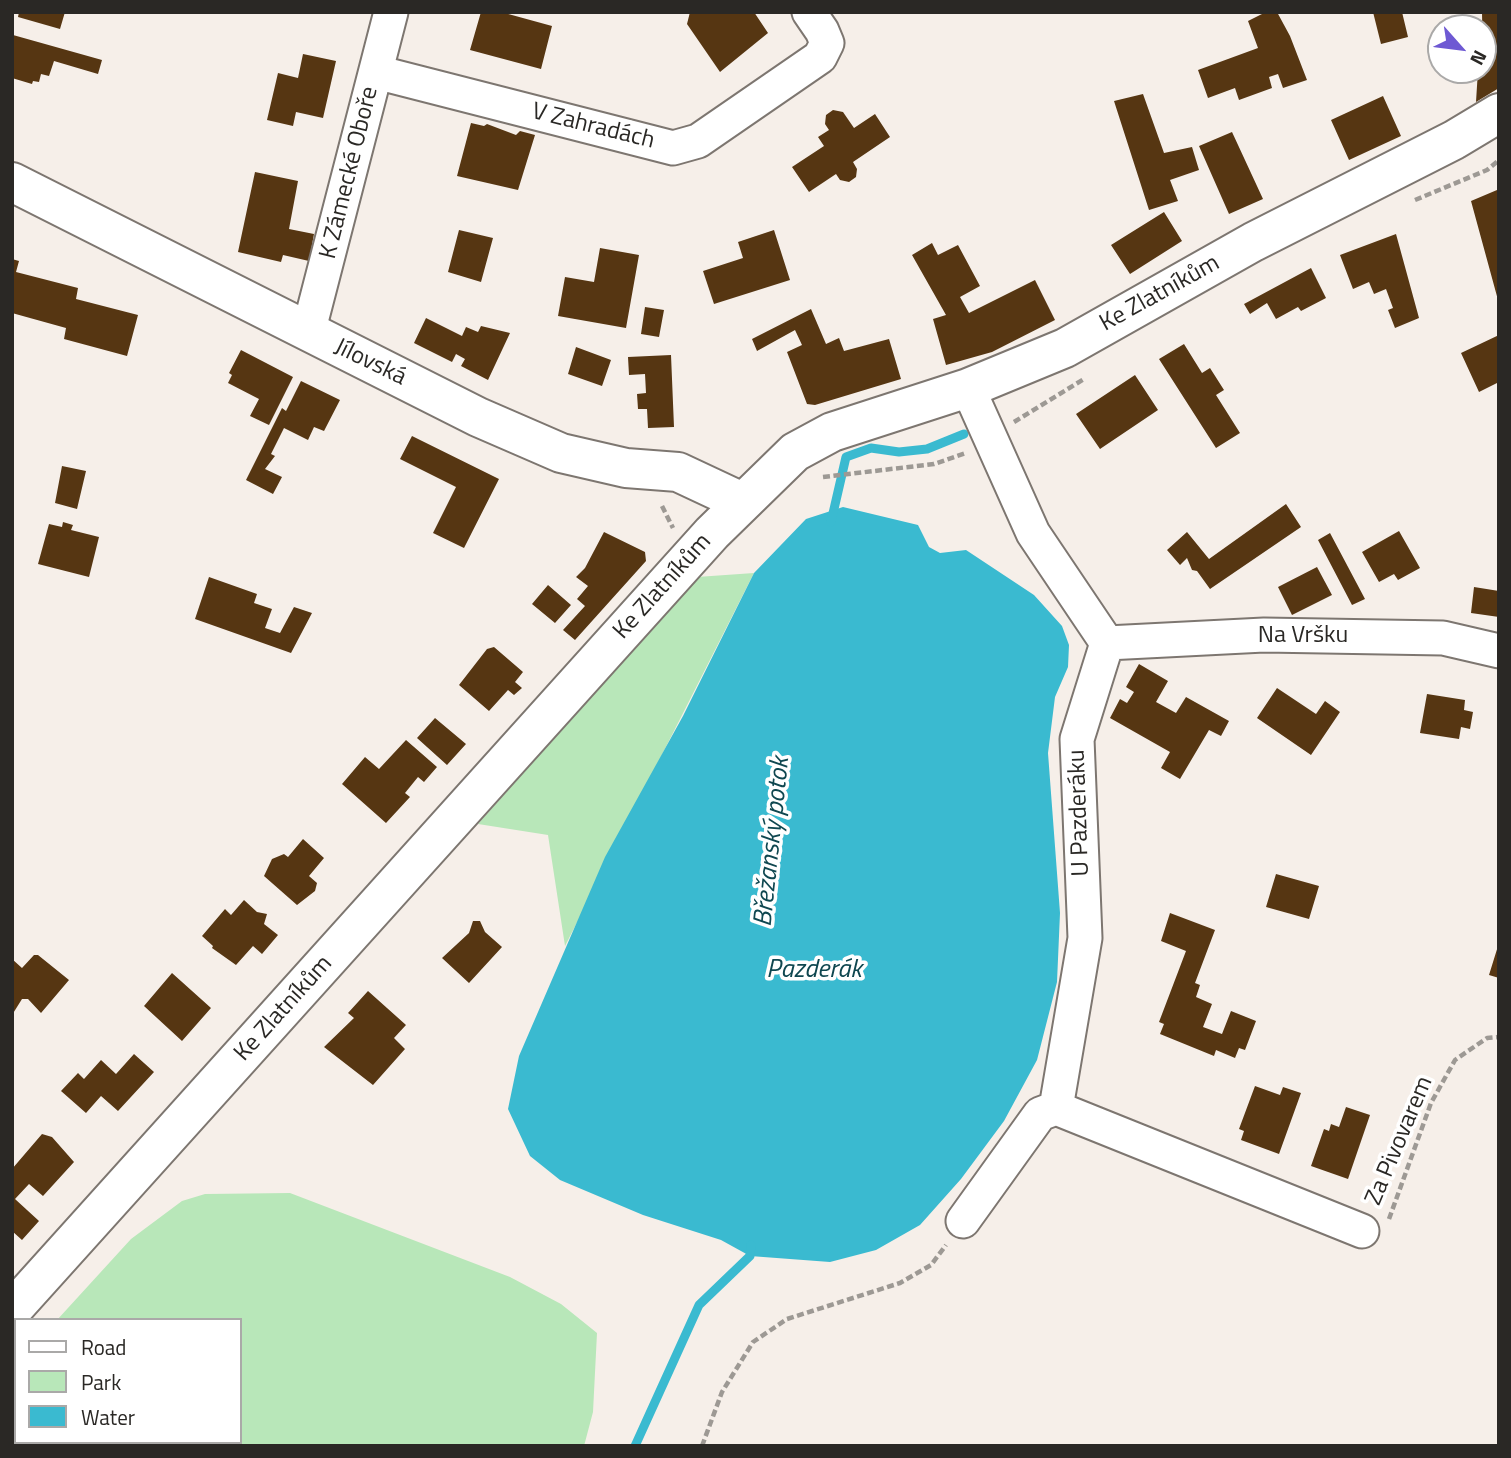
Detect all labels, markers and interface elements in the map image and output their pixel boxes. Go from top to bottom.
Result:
north arrow [1427,14,1497,84]
text: N [1463,46,1495,71]
street label: K Zámecké Oboře [315,84,385,262]
street label: V Zahradách [529,98,657,156]
street label: Ke Zlatníkům [1095,249,1225,339]
street label: Jílovská [329,333,411,393]
street label: Ke Zlatníkům [608,528,718,646]
street label: Na Vršku [1258,622,1348,650]
street label: U Pazderáku [1063,749,1097,877]
water label: Břežanský potok [749,756,797,928]
street label: Ke Zlatníkům [229,950,339,1068]
water label: Pazderák [766,955,862,987]
street label: Za Pivovarem [1360,1072,1440,1210]
legend [14,1318,242,1444]
text: Road [81,1331,126,1363]
text: Park [81,1366,121,1398]
text: Water [81,1401,135,1433]

